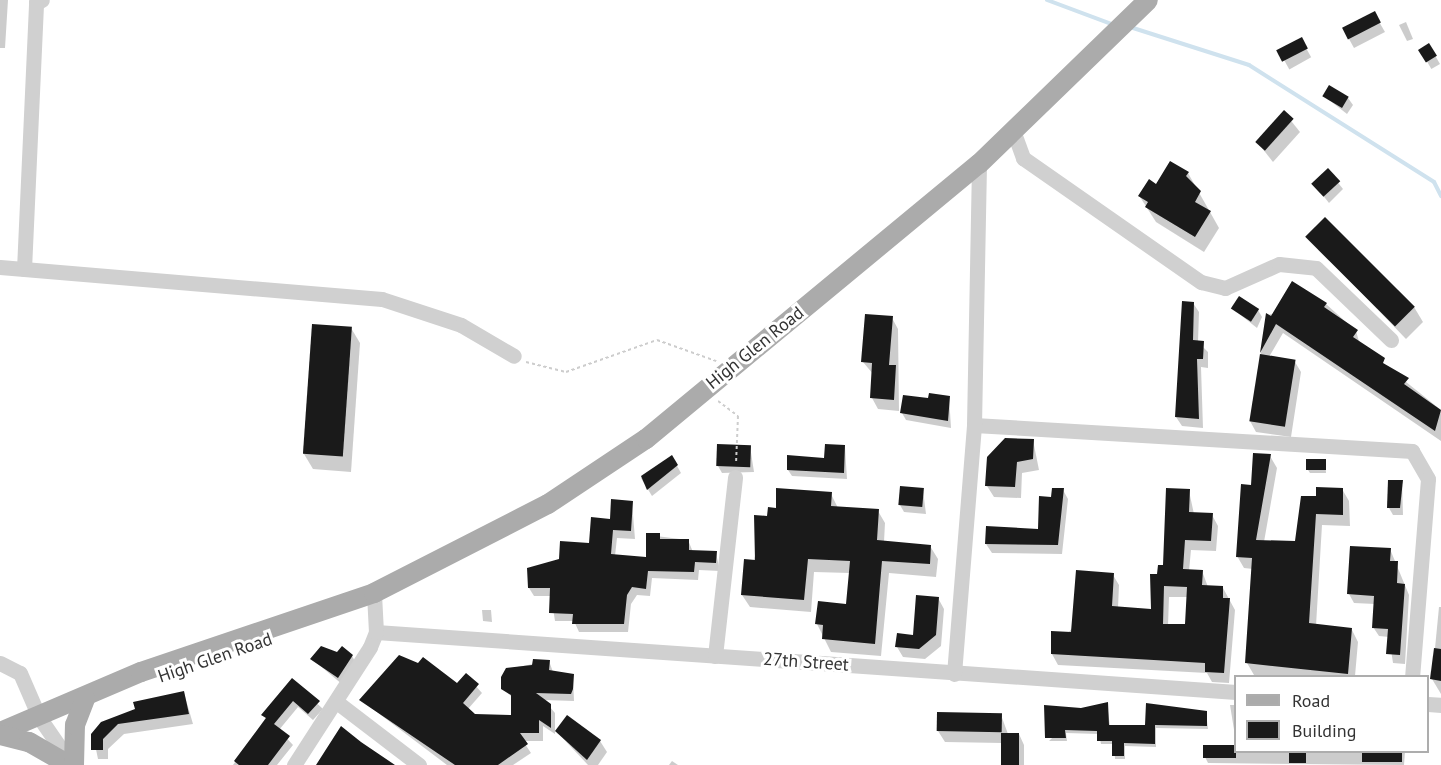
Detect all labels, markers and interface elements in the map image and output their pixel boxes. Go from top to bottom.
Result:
street label: High Glen Road [702,302,808,394]
street label: High Glen Road [155,628,275,688]
street label: 27th Street [762,648,850,676]
legend [1234,675,1429,753]
text: Road [1292,689,1330,712]
text: Building [1292,719,1356,742]

